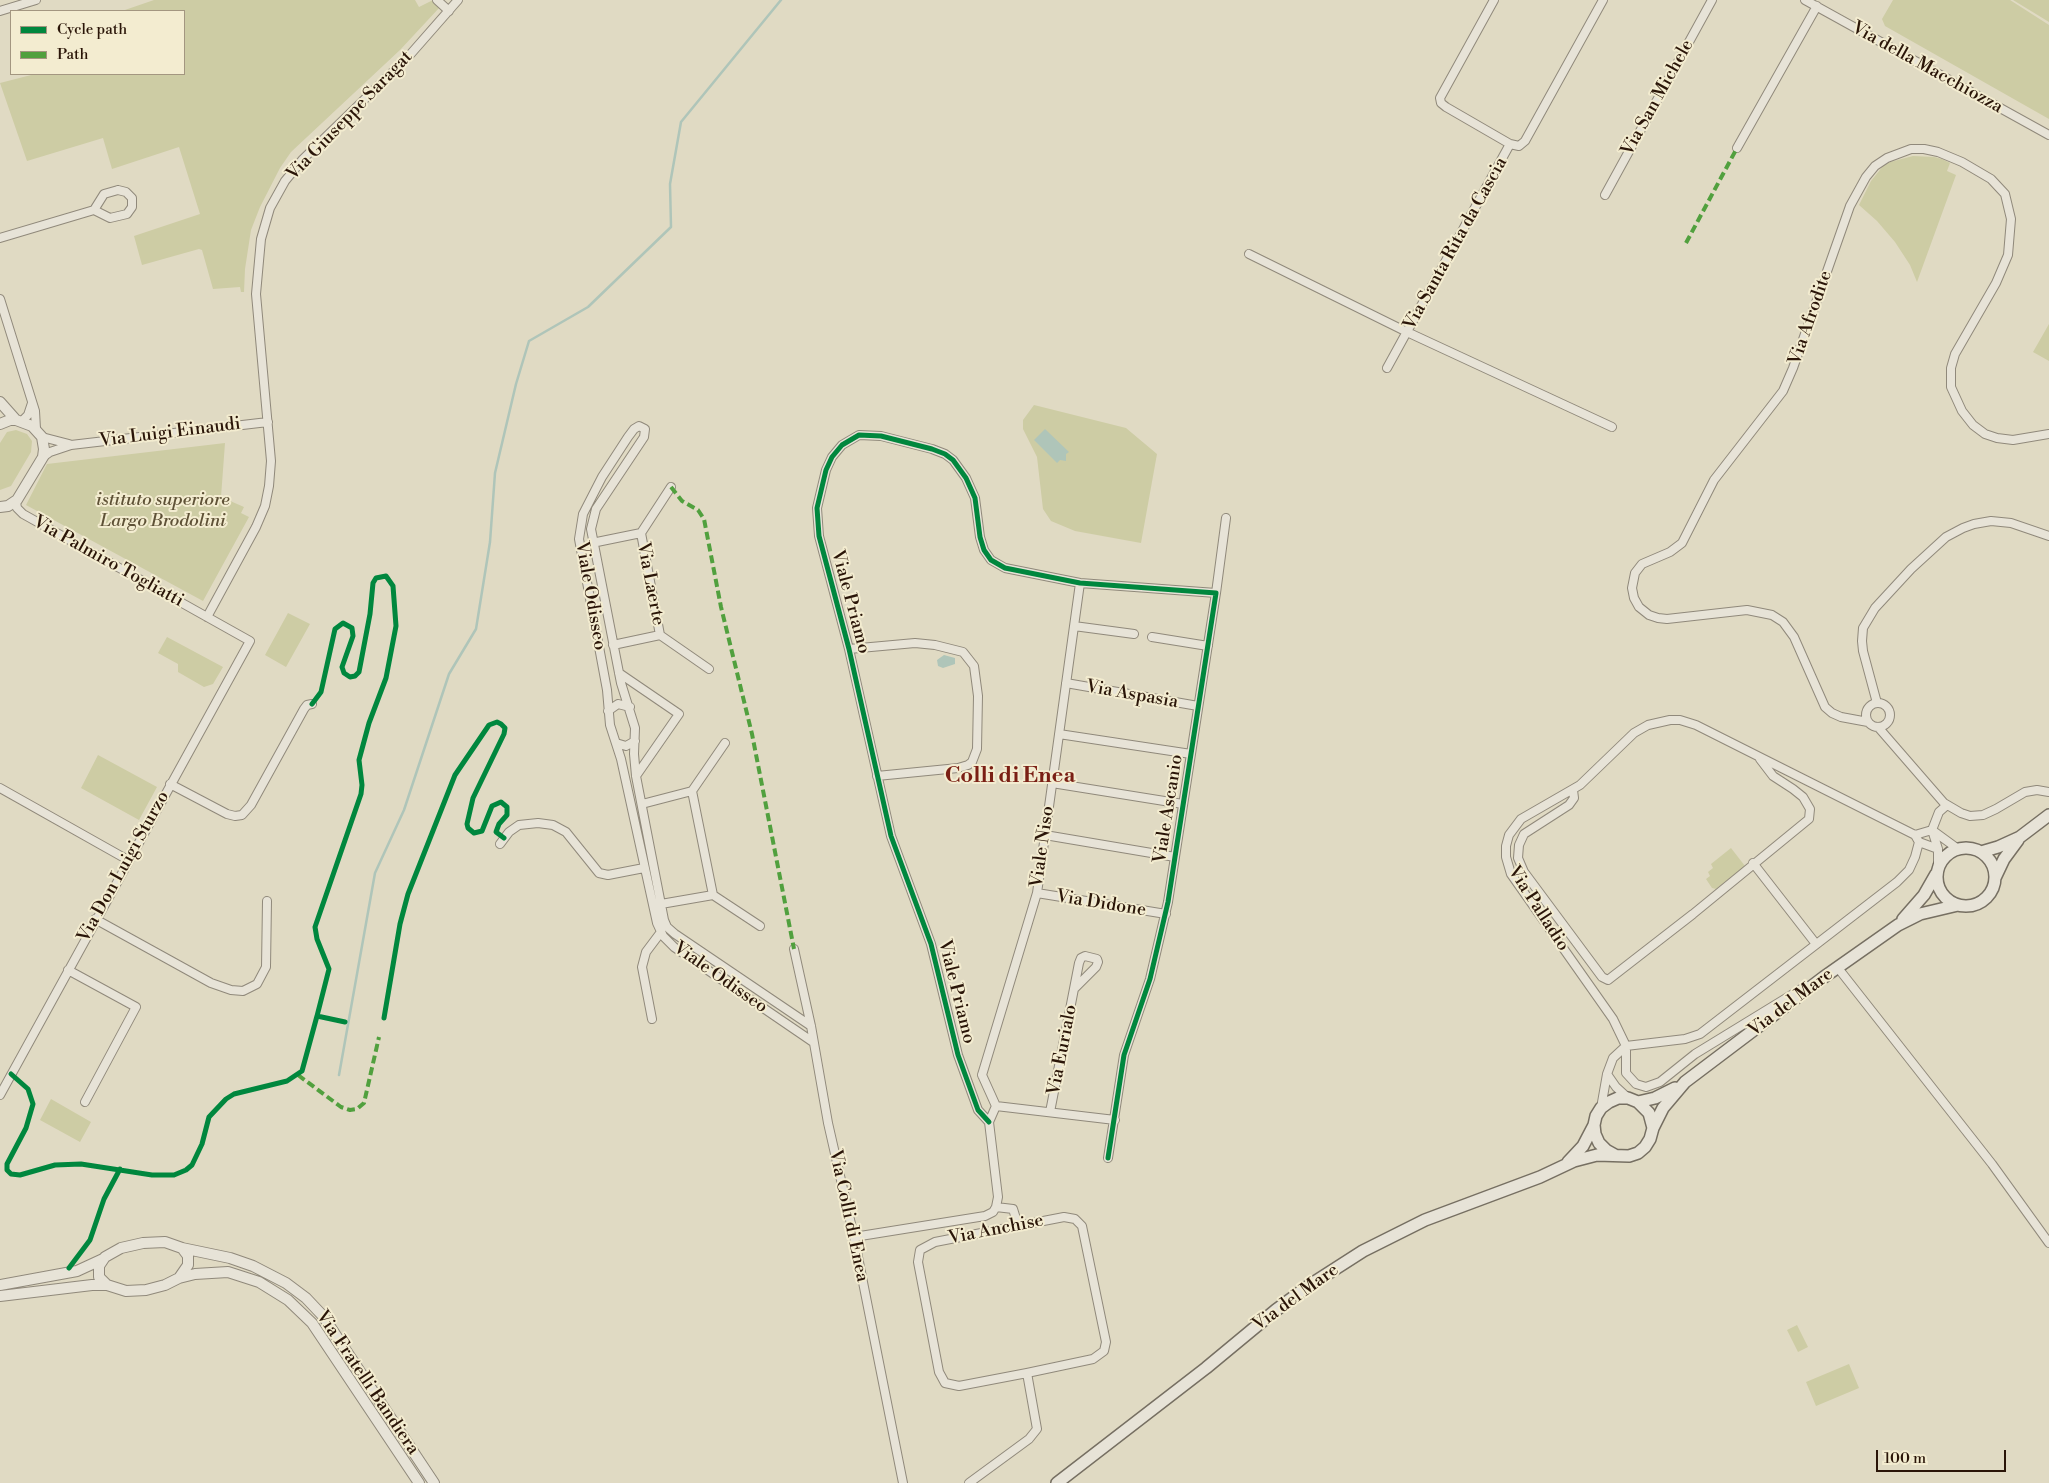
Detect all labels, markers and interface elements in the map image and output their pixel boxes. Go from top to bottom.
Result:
legend [10,10,185,75]
street label: Via della Macchiozza [1848,17,2006,119]
text: Cycle path [57,20,127,39]
street label: Via San Michele [1617,36,1699,160]
text: Path [57,45,89,64]
street label: Via Giuseppe Saragat [283,47,417,185]
street label: Via Santa Rita da Cascia [1399,154,1513,334]
street label: Via Afrodite [1785,268,1837,368]
street label: Via Luigi Einaudi [98,414,242,452]
park label: istituto superiore Largo Brodolini [96,490,230,532]
street label: Via Palmiro Togliatti [29,512,187,612]
street label: Viale Odisseo [570,540,610,652]
street label: Via Laerte [631,541,669,627]
street label: Viale Priamo [826,548,874,656]
street label: Via Aspasia [1084,676,1180,714]
street label: Viale Ascanio [1150,753,1188,865]
district label: Colli di Enea [945,764,1075,790]
street label: Via Don Luigi Sturzo [73,788,175,946]
street label: Viale Niso [1027,805,1059,889]
street label: Via Palladio [1502,862,1574,956]
street label: Via Didone [1055,886,1147,922]
street label: Viale Odisseo [669,938,771,1018]
street label: Viale Priamo [933,938,979,1046]
street label: Via del Mare [1744,964,1838,1042]
street label: Via Eurialo [1044,1003,1082,1097]
street label: Via Colli di Enea [823,1148,873,1284]
street label: Via Anchise [947,1210,1045,1250]
street label: Via del Mare [1249,1260,1343,1336]
street label: Via Fratelli Bandiera [311,1307,423,1459]
scale bar [1879,1440,2009,1472]
text: 100 m [1884,1449,1926,1468]

